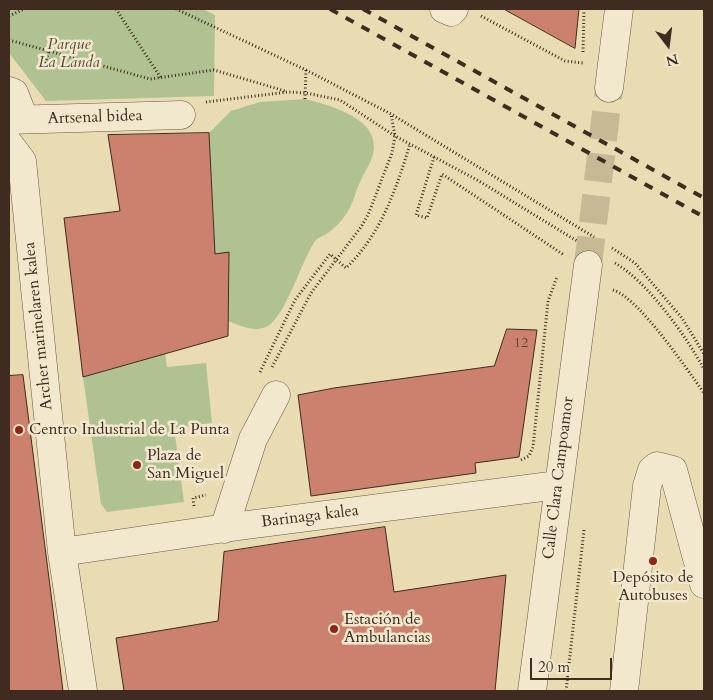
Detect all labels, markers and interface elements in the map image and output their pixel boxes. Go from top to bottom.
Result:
north arrow [643,20,693,70]
park label: Parque La Landa [38,35,100,73]
text: N [664,49,680,71]
street label: Artsenal bidea [47,107,143,129]
street label: Archer marinelaren kalea [21,241,57,411]
house number: 12 [514,336,528,352]
street label: Calle Clara Campoamor [539,395,579,561]
place label: Centro Industrial de La Punta [29,420,230,440]
marker: Centro Industrial de La Punta [13,424,25,436]
place label: Plaza de San Miguel [147,446,224,484]
marker: Plaza de San Miguel [131,459,143,471]
street label: Barinaga kalea [260,501,360,533]
marker: Depósito de Autobuses [647,555,659,567]
place label: Depósito de Autobuses [612,568,694,606]
place label: Estación de Ambulancias [344,610,430,648]
marker: Estación de Ambulancias [328,623,340,635]
scale bar [533,648,616,680]
text: 20 m [538,657,570,677]

